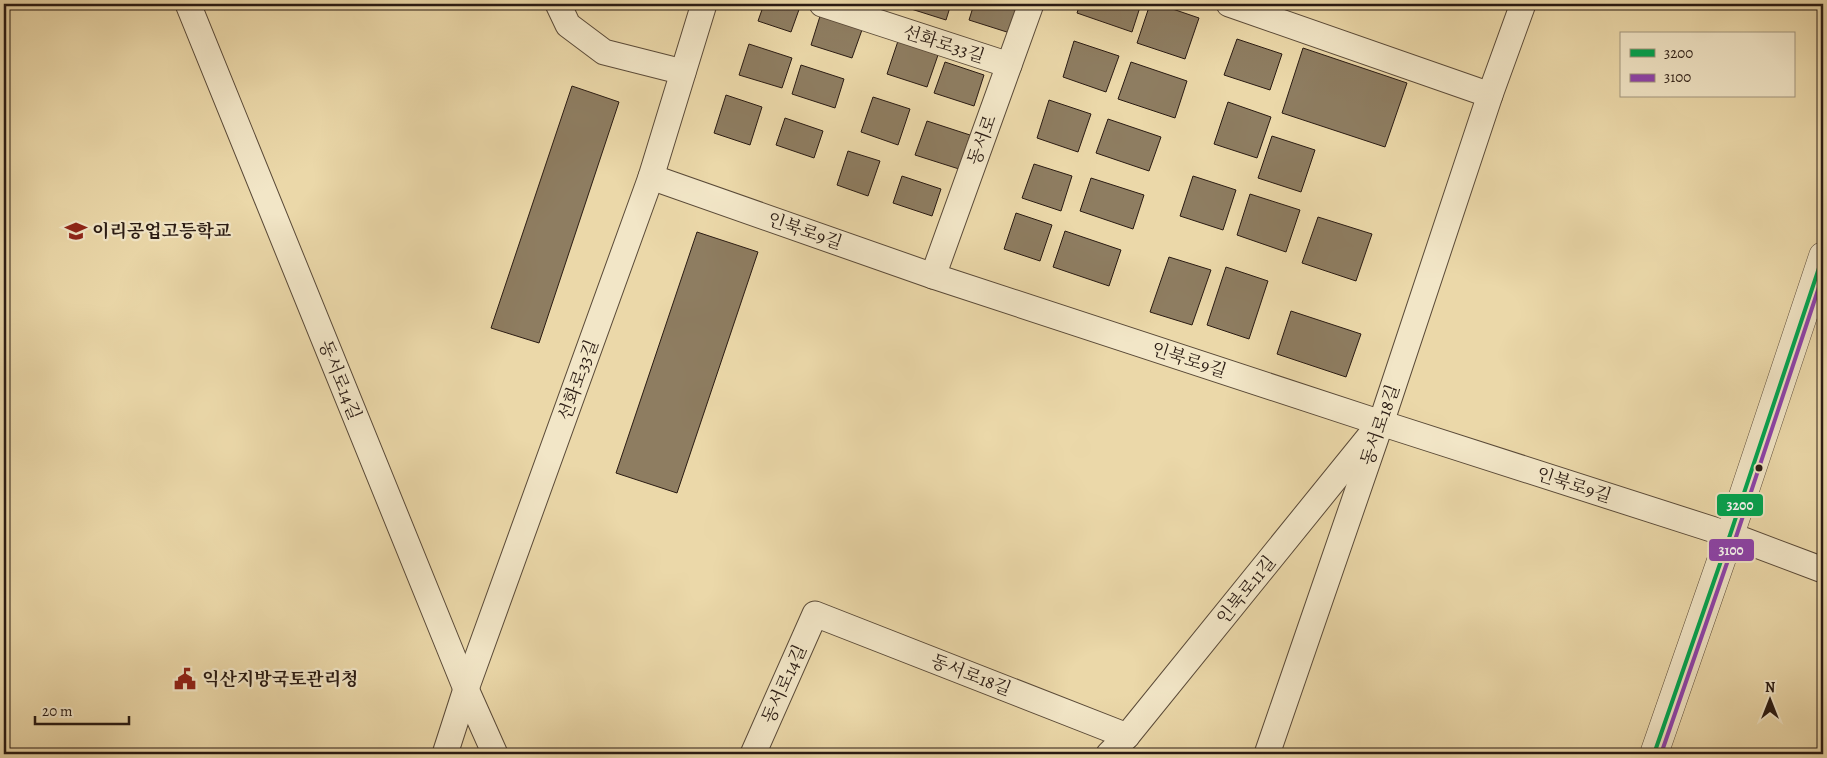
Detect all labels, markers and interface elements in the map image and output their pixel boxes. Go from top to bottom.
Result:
street label: 선화로33길 [900,20,988,68]
legend [1620,32,1794,98]
text: 3200 [1664,43,1693,63]
text: 3100 [1664,67,1691,87]
street label: 동서로 [962,111,1002,169]
street label: 인북로9길 [764,207,846,255]
school or university icon: 이리공업고등학교 [63,218,89,244]
place label: 이리공업고등학교 [92,219,232,243]
street label: 선화로33길 [552,336,604,424]
street label: 동서로14길 [313,337,367,423]
street label: 인북로9길 [1148,337,1230,383]
street label: 동서로18길 [1355,381,1405,469]
street label: 인북로9길 [1533,462,1615,508]
unlabelled marker [1754,463,1764,473]
line badge: 3200 [1716,493,1764,517]
text: 3200 [1727,496,1753,515]
line badge: 3100 [1708,538,1755,562]
text: 3100 [1718,541,1744,560]
street label: 인북로11길 [1211,551,1281,629]
street label: 동서로14길 [756,641,812,727]
street label: 동서로18길 [927,649,1015,701]
public building icon: 익산지방국토관리청 [172,666,198,692]
place label: 익산지방국토관리청 [202,667,359,691]
north arrow [1744,676,1794,726]
text: N [1765,678,1775,697]
scale bar [35,693,129,725]
text: 20 m [42,701,73,721]

